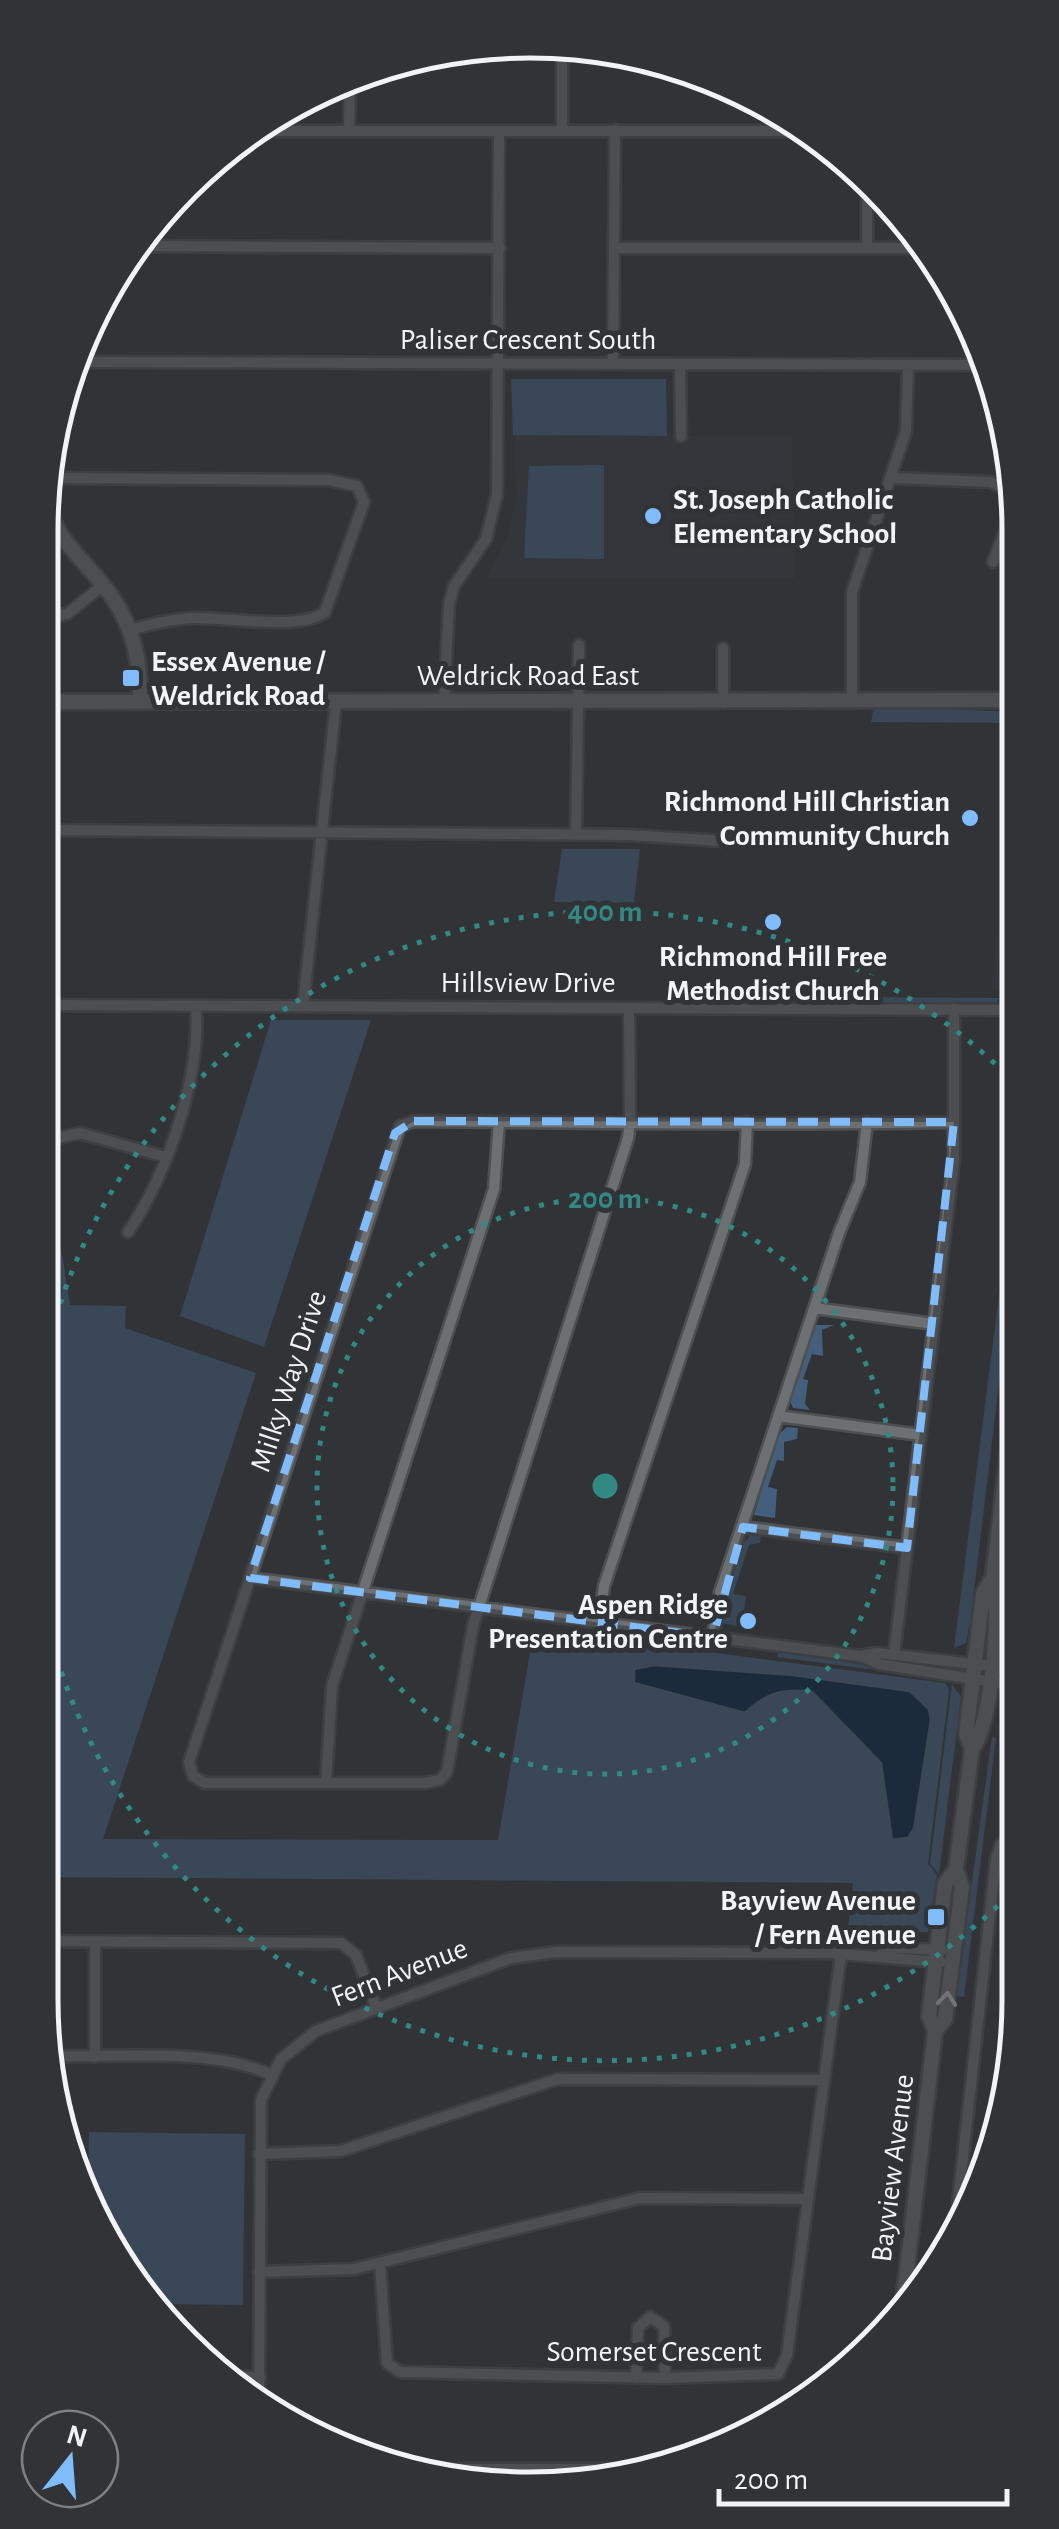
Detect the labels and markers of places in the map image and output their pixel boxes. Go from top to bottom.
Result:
place label: St. Joseph Catholic Elementary School [673,485,897,549]
marker: St. Joseph Catholic Elementary School [642,505,664,527]
place label: Essex Avenue / Weldrick Road [151,647,326,711]
marker: Essex Avenue / Weldrick Road [120,667,142,689]
place label: Richmond Hill Christian Community Church [664,787,950,851]
marker: Richmond Hill Christian Community Church [959,807,981,829]
marker: Richmond Hill Free Methodist Church [762,911,784,933]
place label: Richmond Hill Free Methodist Church [659,942,887,1006]
centre of rings [587,1468,623,1504]
place label: Aspen Ridge Presentation Centre [488,1590,728,1654]
marker: Aspen Ridge Presentation Centre [737,1610,759,1632]
place label: Bayview Avenue / Fern Avenue [720,1886,916,1950]
marker: Bayview Avenue / Fern Avenue [925,1906,947,1928]

